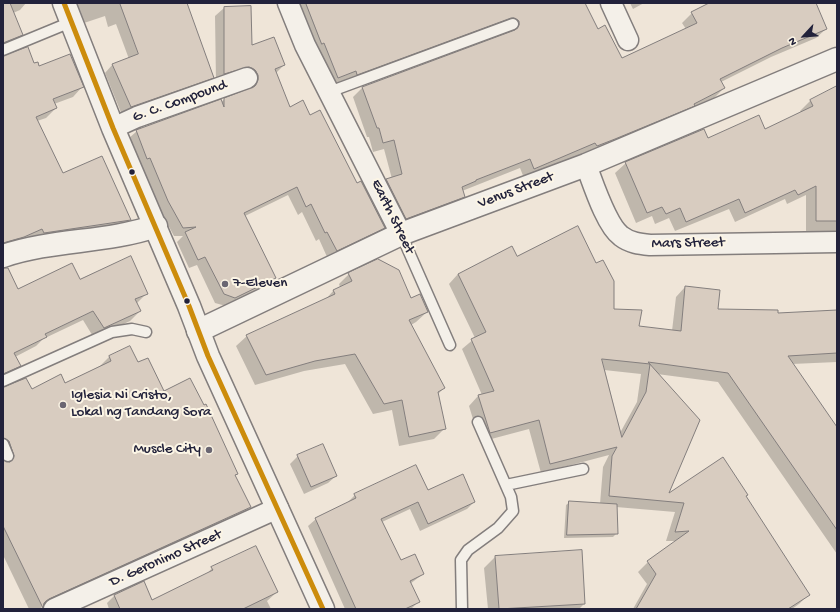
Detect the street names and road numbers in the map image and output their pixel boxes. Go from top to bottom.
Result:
street label: G. C. Compound [130,77,230,127]
street label: Venus Street [476,168,556,214]
street label: Earth Street [366,177,418,257]
street label: Mars Street [651,234,725,254]
street label: D. Geronimo Street [107,526,225,592]

